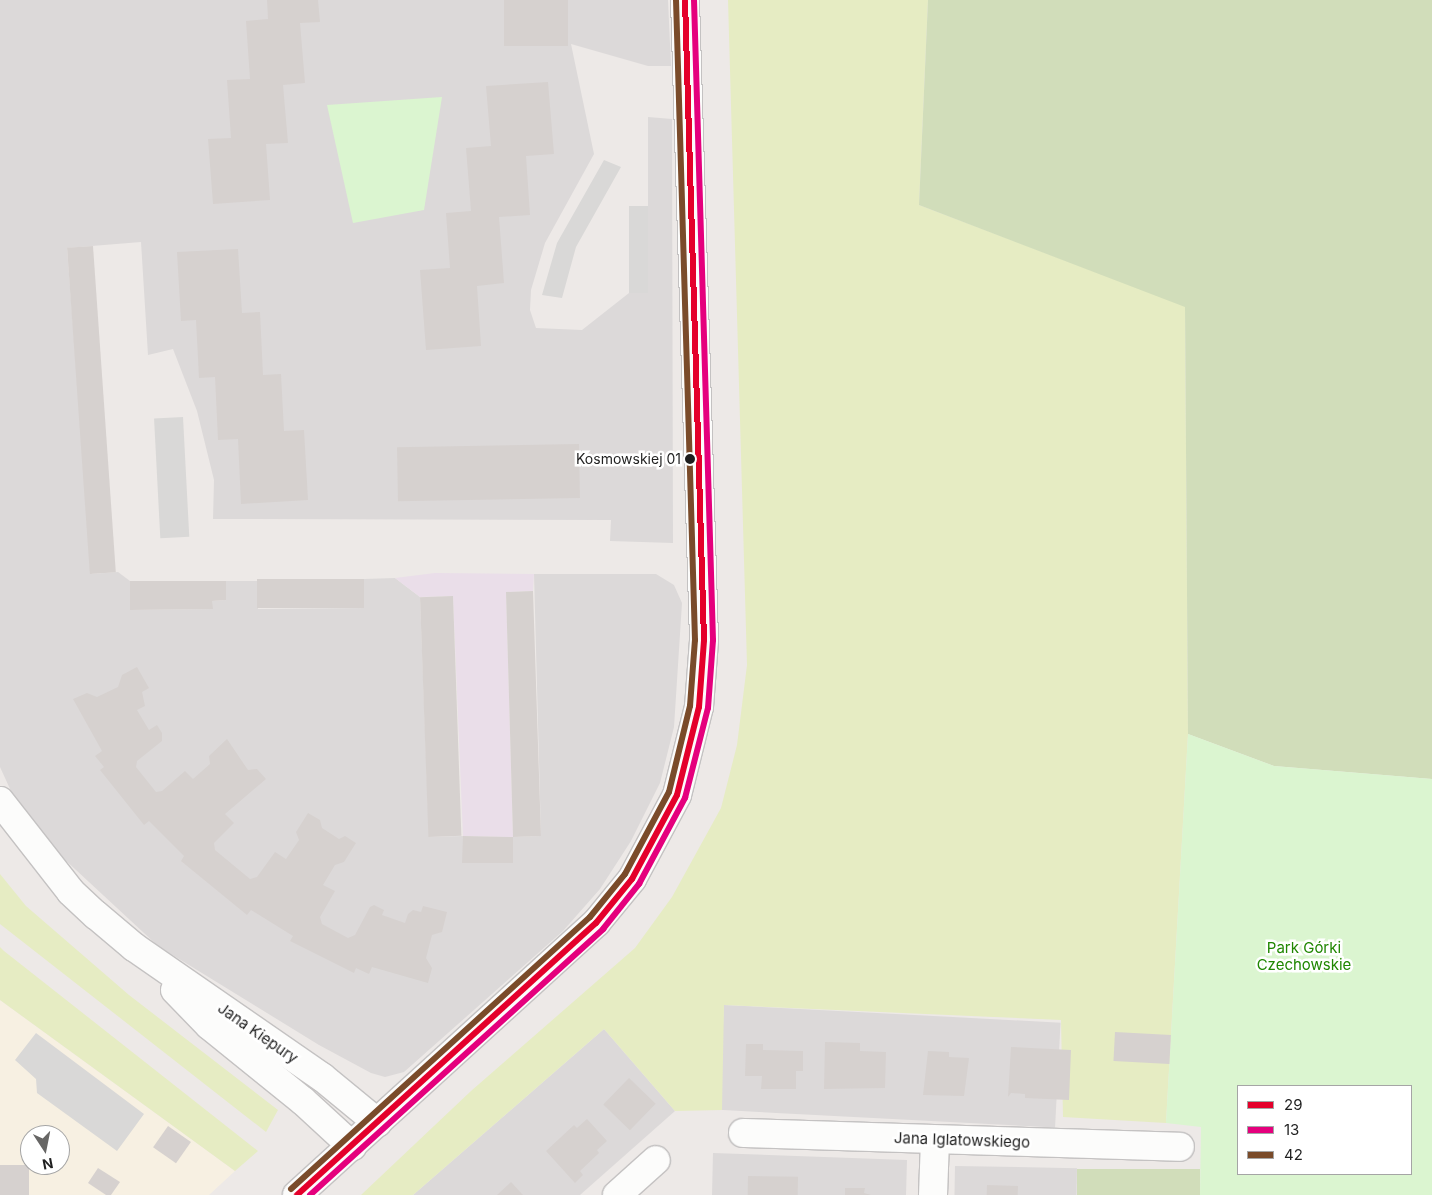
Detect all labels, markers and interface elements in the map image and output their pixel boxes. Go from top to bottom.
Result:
place label: Kosmowskiej 01 [576,451,681,467]
marker: Kosmowskiej 01 [685,454,695,464]
park label: Park Górki Czechowskie [1257,938,1351,973]
street label: Jana Kiepury [215,999,301,1067]
legend [1237,1085,1412,1175]
text: 29 [1284,1095,1302,1114]
text: 13 [1284,1120,1299,1139]
north arrow [20,1125,70,1175]
street label: Jana Iglatowskiego [894,1129,1030,1151]
text: 42 [1284,1145,1303,1164]
text: N [41,1155,55,1174]

